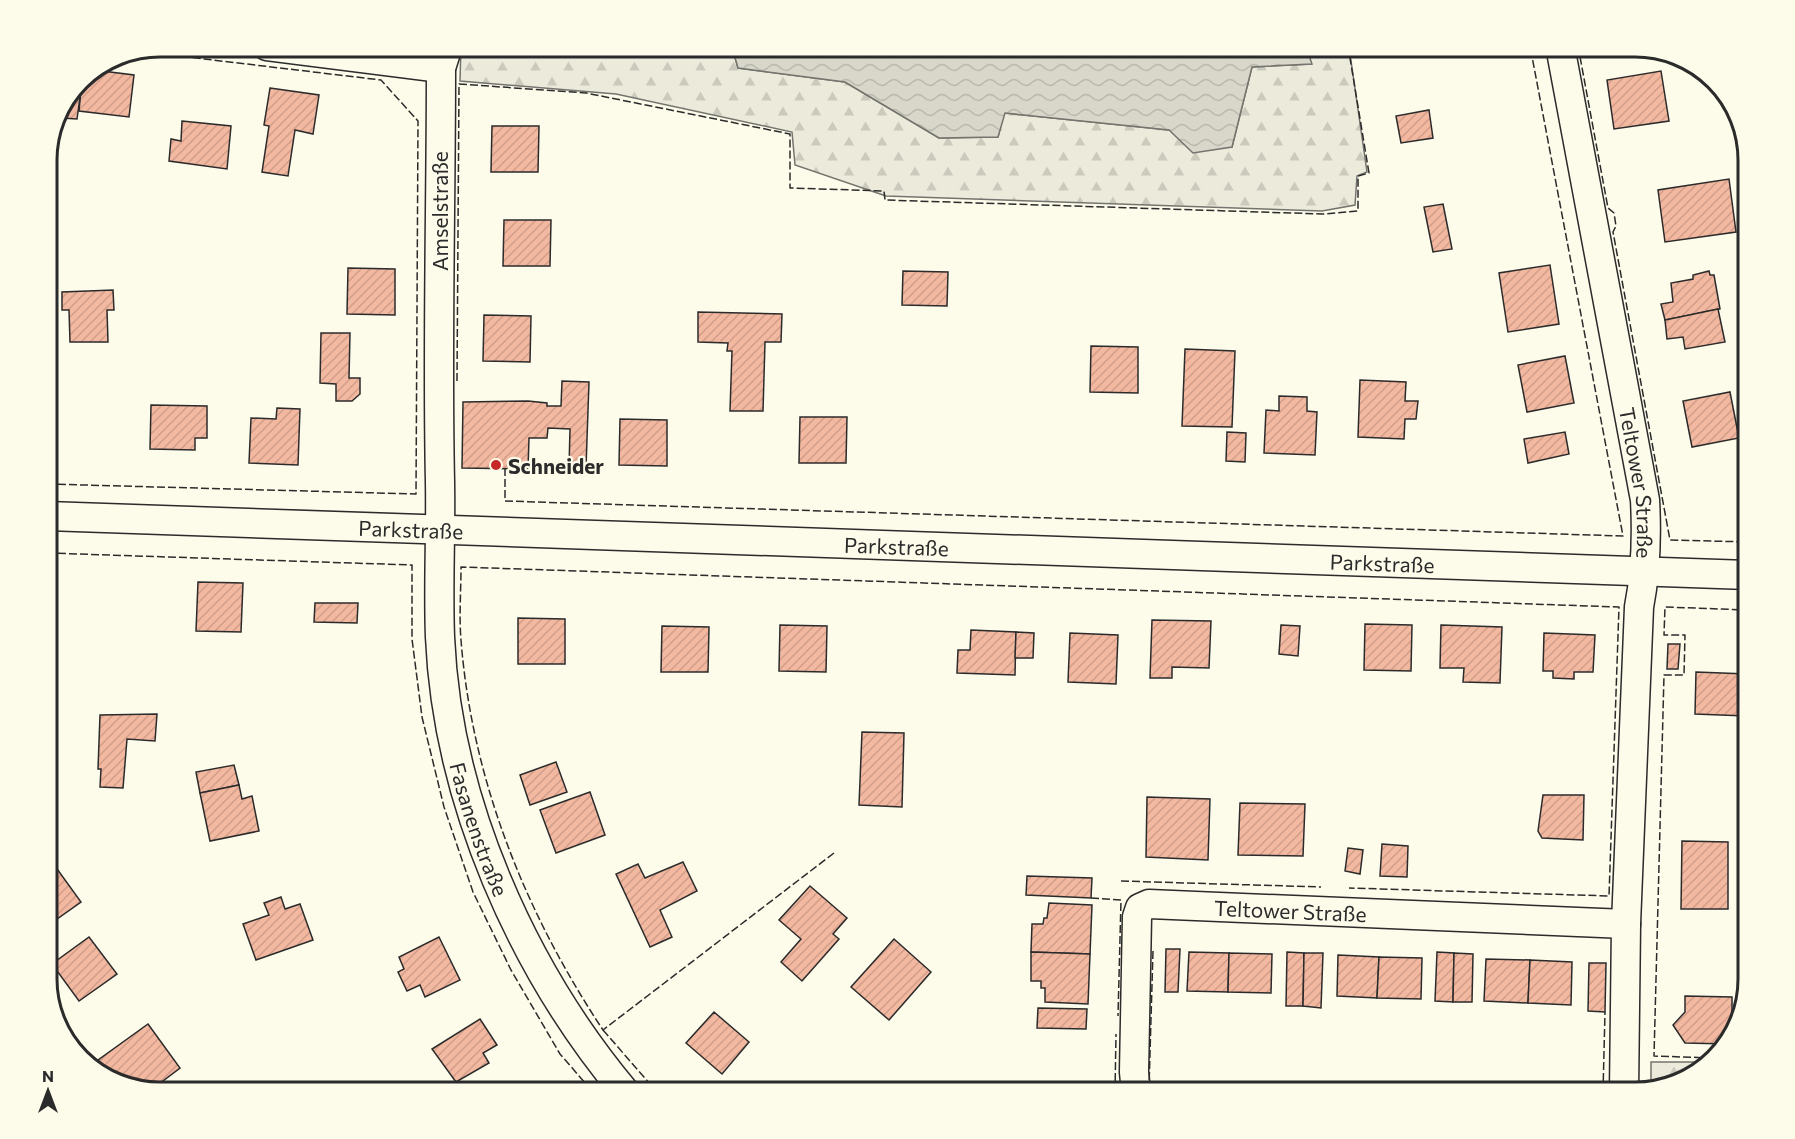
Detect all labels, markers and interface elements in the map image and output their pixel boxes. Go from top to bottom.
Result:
street label: Amselstraße [427,151,452,271]
street label: Teltower Straße [1615,405,1658,559]
place label: Schneider [508,453,604,478]
marker: Schneider [489,458,503,472]
street label: Parkstraße [358,514,464,543]
street label: Parkstraße [844,531,949,560]
street label: Parkstraße [1329,548,1435,577]
street label: Fasanenstraße [446,760,514,900]
street label: Teltower Straße [1214,894,1367,926]
north arrow [18,1061,78,1121]
text: N [42,1066,54,1085]

